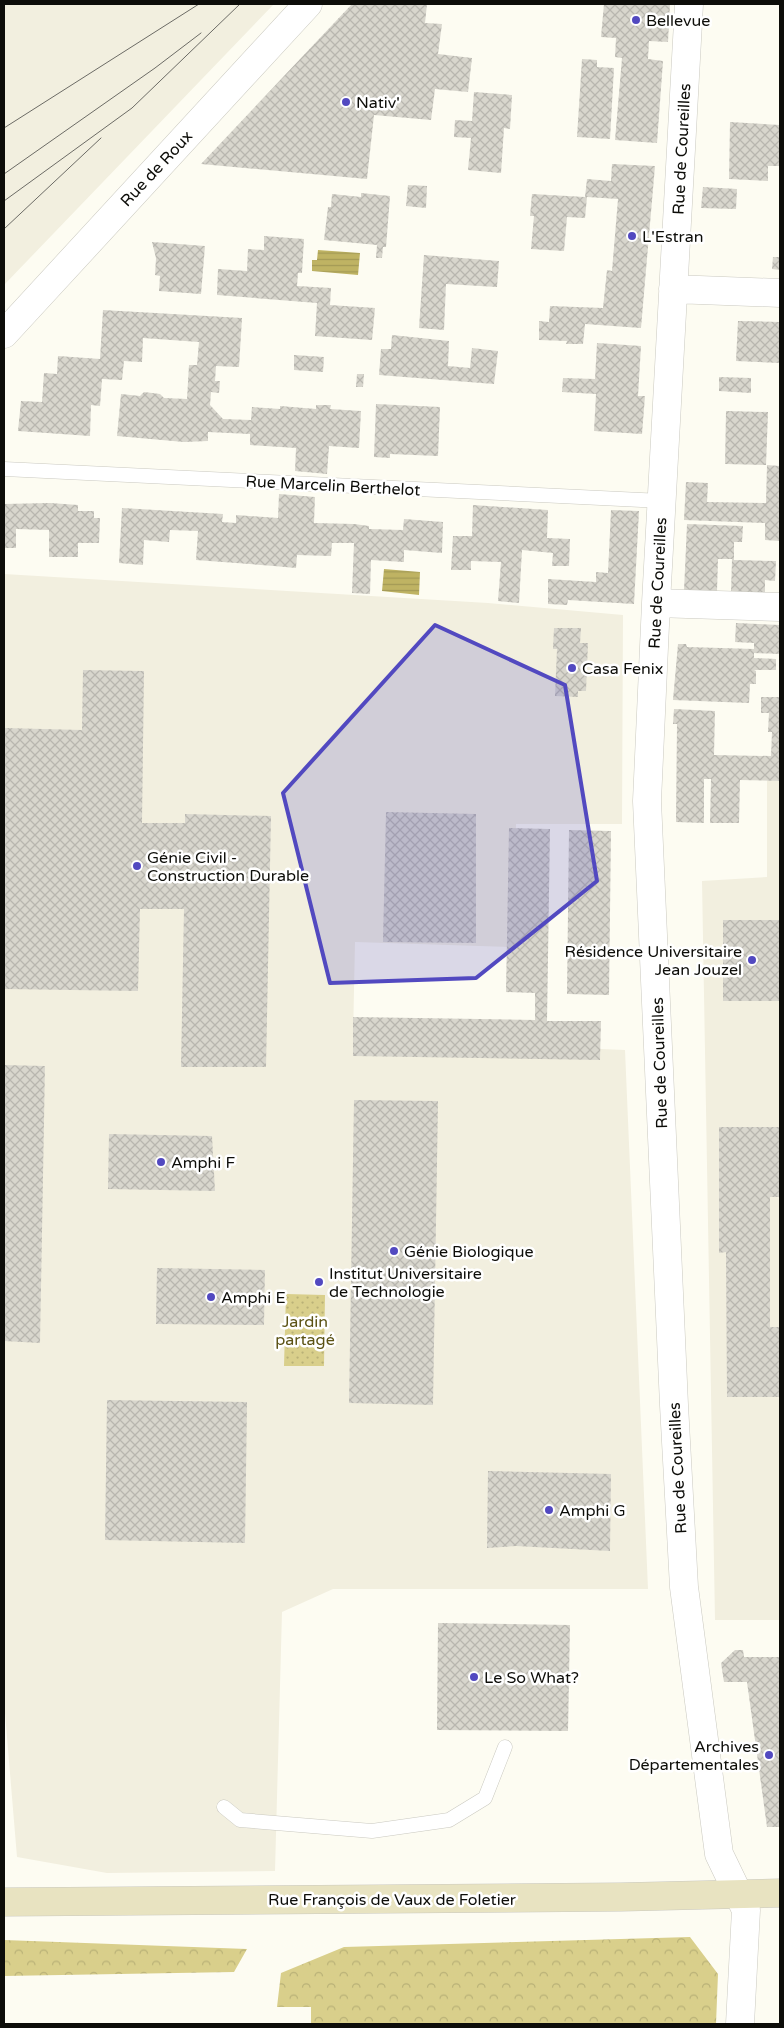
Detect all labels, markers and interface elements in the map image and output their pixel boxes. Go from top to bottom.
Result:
place label: Bellevue [646,11,710,31]
marker: Bellevue [630,14,642,26]
street label: Rue de Coureilles [669,83,695,215]
place label: Nativ' [356,93,400,113]
marker: Nativ' [340,96,352,108]
street label: Rue de Roux [116,126,197,211]
place label: L'Estran [642,227,703,247]
marker: L'Estran [626,230,638,242]
street label: Rue Marcelin Berthelot [245,471,421,501]
street label: Rue de Coureilles [645,517,671,649]
place label: Casa Fenix [582,659,663,679]
marker: Casa Fenix [566,662,578,674]
place label: Génie Civil - Construction Durable [147,848,309,886]
marker: Génie Civil - Construction Durable [131,860,143,872]
place label: Résidence Universitaire Jean Jouzel [564,942,742,980]
marker: Résidence Universitaire Jean Jouzel [746,954,758,966]
street label: Rue de Coureilles [648,997,672,1129]
place label: Amphi F [171,1153,236,1173]
marker: Amphi F [155,1156,167,1168]
place label: Génie Biologique [404,1242,533,1262]
marker: Génie Biologique [388,1245,400,1257]
place label: Institut Universitaire de Technologie [329,1264,482,1302]
marker: Institut Universitaire de Technologie [313,1276,325,1288]
place label: Amphi E [221,1288,286,1308]
marker: Amphi E [205,1291,217,1303]
park label: Jardin partagé [275,1312,335,1350]
street label: Rue de Coureilles [665,1402,691,1534]
place label: Amphi G [559,1501,626,1521]
marker: Amphi G [543,1504,555,1516]
place label: Le So What? [484,1668,579,1688]
marker: Le So What? [468,1671,480,1683]
place label: Archives Départementales [629,1737,759,1775]
marker: Archives Départementales [763,1749,775,1761]
street label: Rue François de Vaux de Foletier [268,1890,517,1910]

